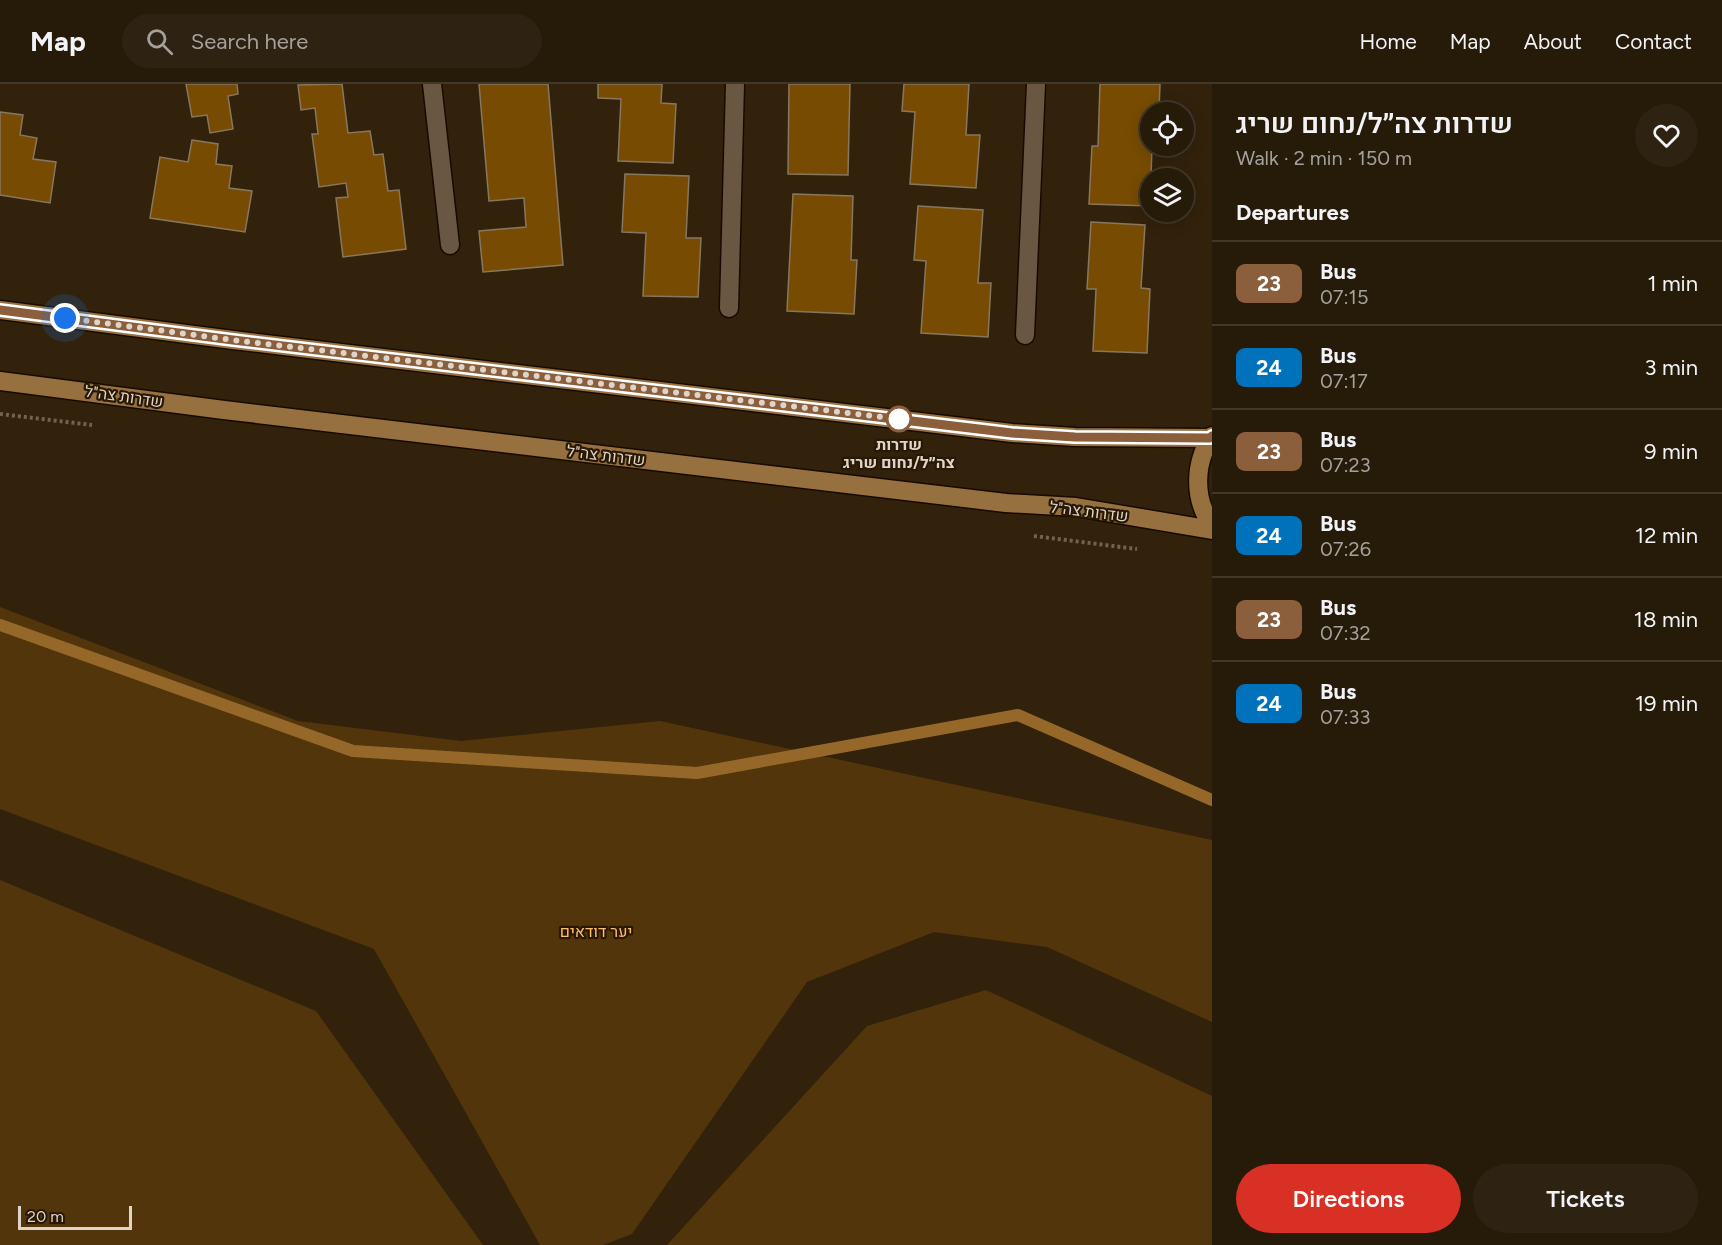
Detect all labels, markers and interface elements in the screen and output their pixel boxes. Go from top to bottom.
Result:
search box [122,14,542,68]
text: Map [30,24,86,58]
icon: search [143,25,176,58]
text: Search here [191,28,308,55]
text: Home [1360,29,1417,54]
text: Map [1450,29,1491,54]
text: About [1524,29,1582,54]
text: Contact [1615,29,1692,54]
map controls [1140,102,1194,222]
button: locate [1140,102,1194,156]
button: heart [1635,104,1698,167]
text: שדרות צה״ל/נחום שריג [1236,106,1513,140]
text: Walk · 2 min · 150 m [1236,146,1412,170]
button: layers [1140,168,1194,222]
text: Departures [1236,199,1349,226]
text: Bus [1320,258,1356,285]
text: 1 min [1647,270,1698,297]
text: 23 [1257,271,1281,296]
text: 07:15 [1320,285,1368,309]
your location [50,303,80,333]
text: Bus [1320,342,1356,369]
text: 3 min [1644,354,1698,381]
text: 24 [1256,355,1282,380]
text: 07:17 [1320,369,1368,393]
street label: שדרות צה"ל [83,382,164,411]
marker: שדרות צה״ל/נחום שריג [886,406,912,432]
text: Bus [1320,426,1356,453]
place label: שדרות צה״ל/נחום שריג [843,435,955,472]
text: 9 min [1644,438,1698,465]
text: 23 [1257,439,1281,464]
street label: שדרות צה"ל [566,441,646,470]
text: 07:23 [1320,453,1371,477]
street label: שדרות צה"ל [1049,497,1129,526]
text: Bus [1320,510,1356,537]
text: 12 min [1635,522,1698,549]
text: 24 [1256,523,1282,548]
text: 07:26 [1320,537,1371,561]
text: Bus [1320,594,1356,621]
text: 18 min [1634,606,1698,633]
text: 23 [1257,607,1281,632]
text: 07:32 [1320,621,1371,645]
text: Bus [1320,678,1356,705]
text: 19 min [1635,690,1698,717]
text: 24 [1256,691,1282,716]
text: 07:33 [1320,705,1370,729]
park label: יער דודאים [560,922,632,941]
button: Directions [1236,1164,1461,1233]
button: Tickets [1473,1164,1698,1233]
scale bar [18,1203,132,1230]
text: 20 m [27,1207,64,1226]

